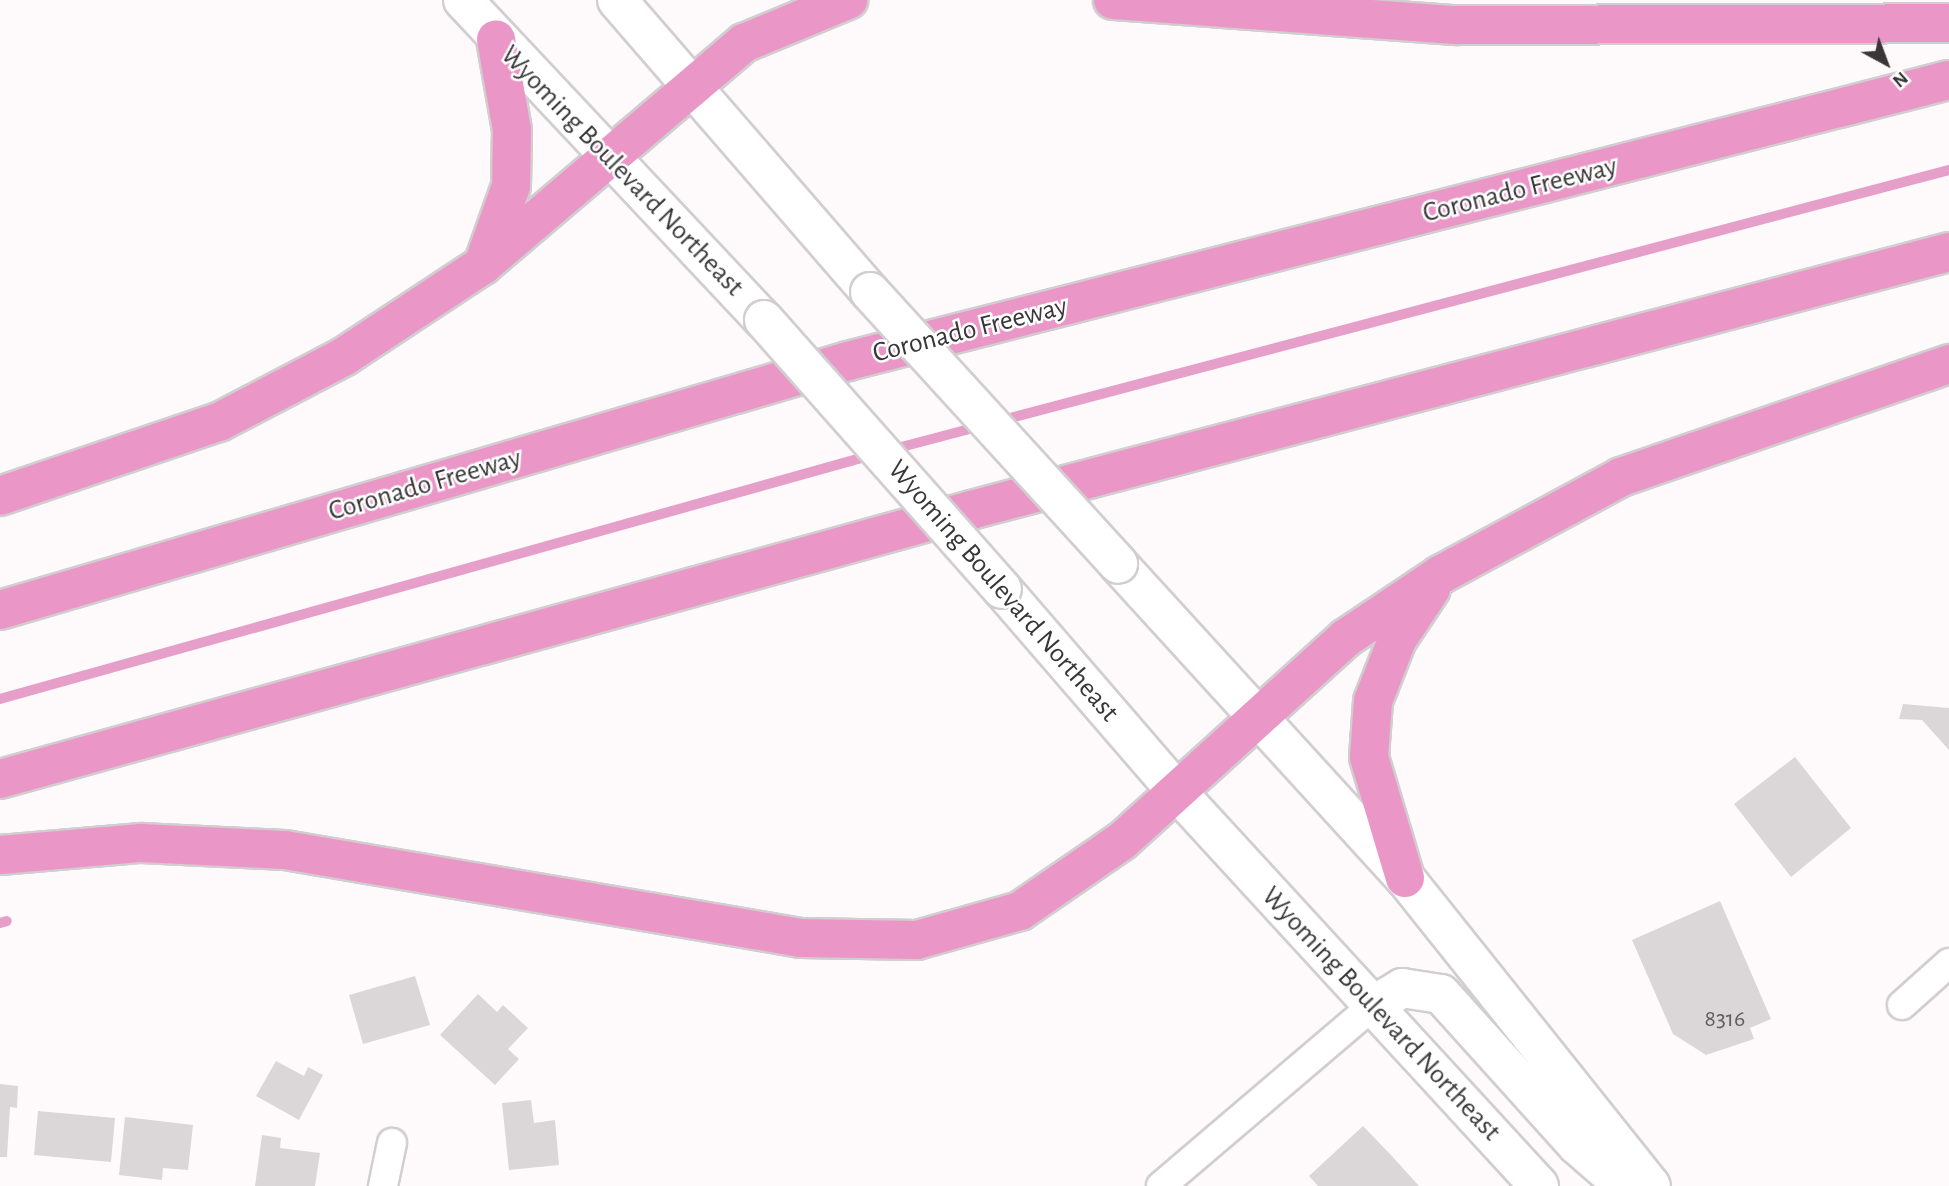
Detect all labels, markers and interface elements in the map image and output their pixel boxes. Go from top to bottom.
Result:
north arrow [1851,28,1921,98]
street label: Wyoming Boulevard Northeast [493,39,751,303]
text: N [1889,68,1911,91]
street label: Coronado Freeway [1419,150,1621,230]
street label: Coronado Freeway [869,290,1071,370]
street label: Coronado Freeway [325,441,525,529]
street label: Wyoming Boulevard Northeast [880,453,1126,729]
street label: Wyoming Boulevard Northeast [1254,880,1508,1148]
house number: 8316 [1705,1006,1745,1034]

